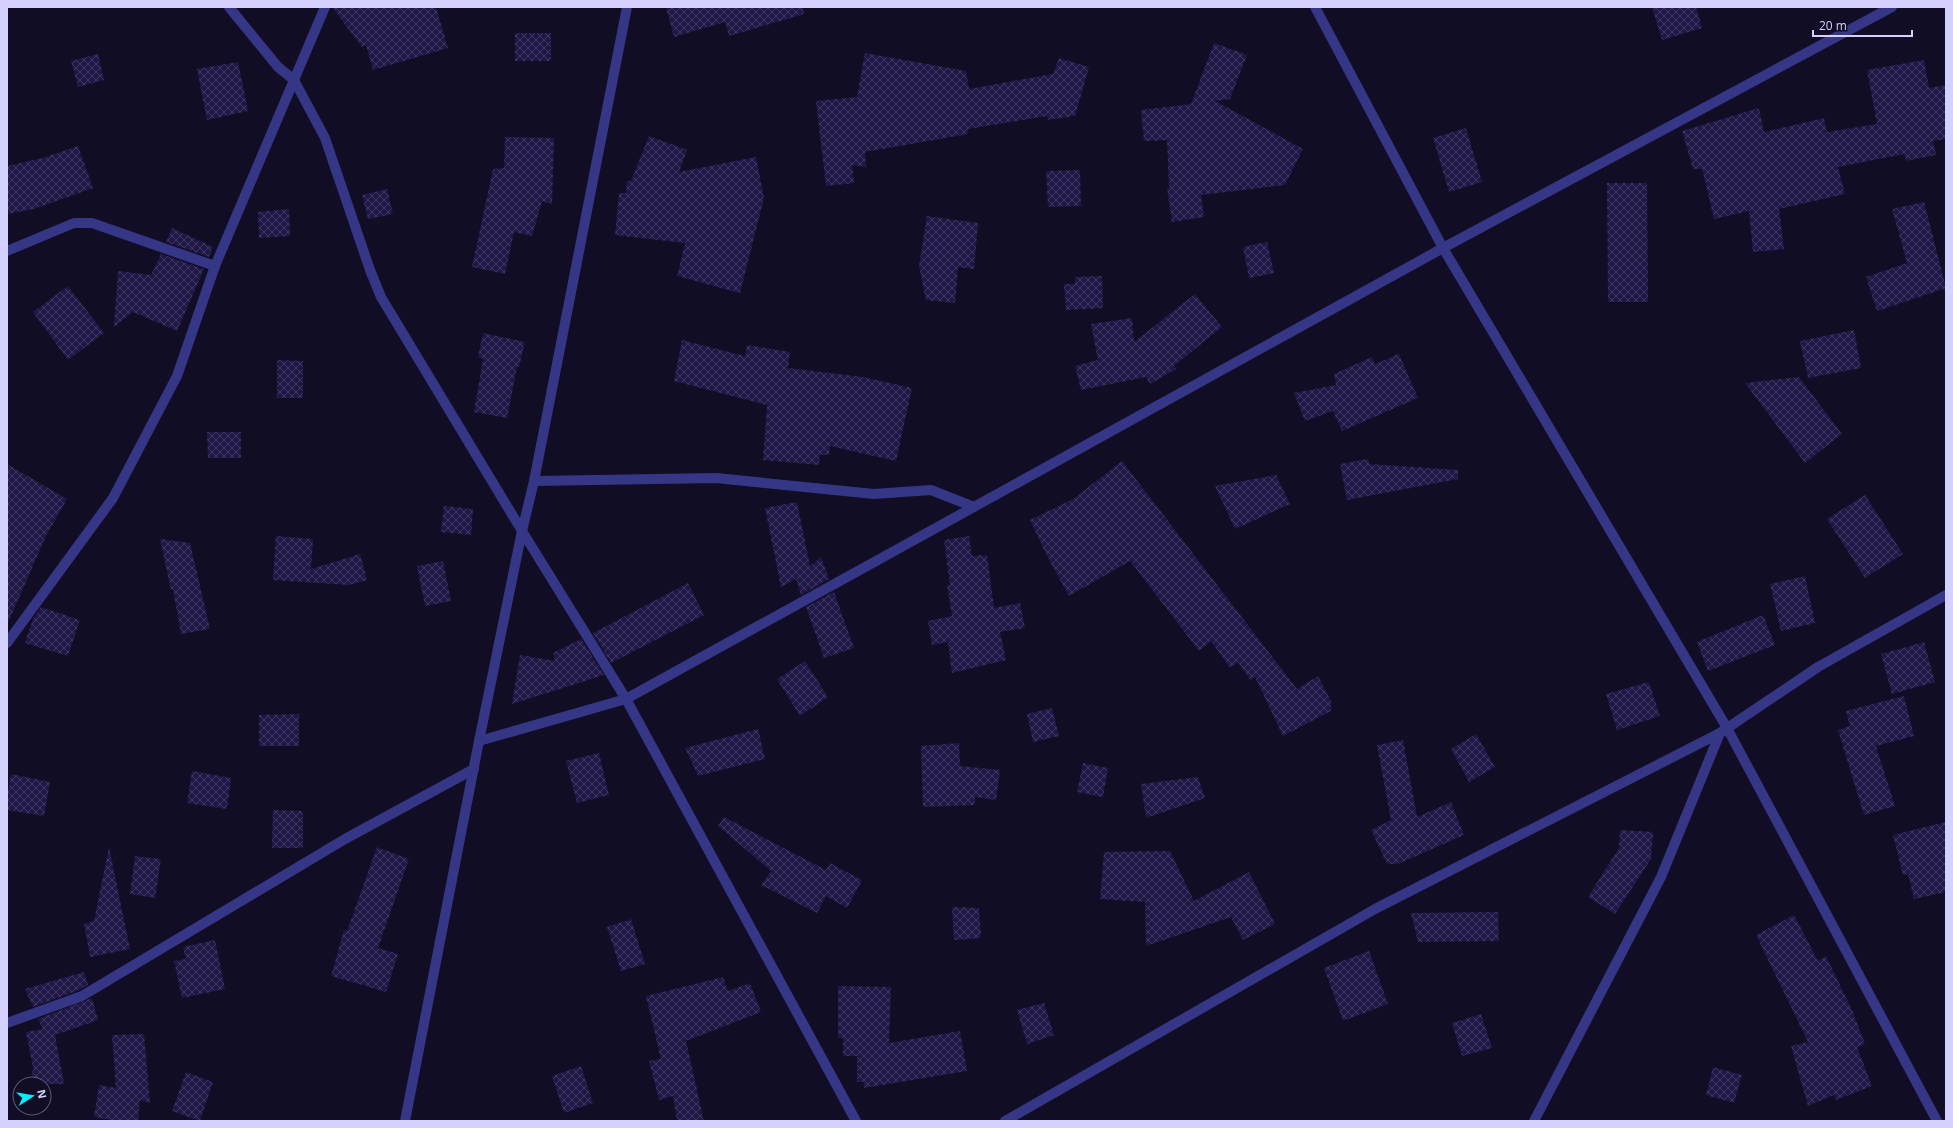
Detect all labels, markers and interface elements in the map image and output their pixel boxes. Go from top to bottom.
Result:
scale bar [1813,12,1912,38]
text: 20 m [1819,17,1847,34]
north arrow [12,1076,52,1116]
text: N [34,1088,51,1100]

